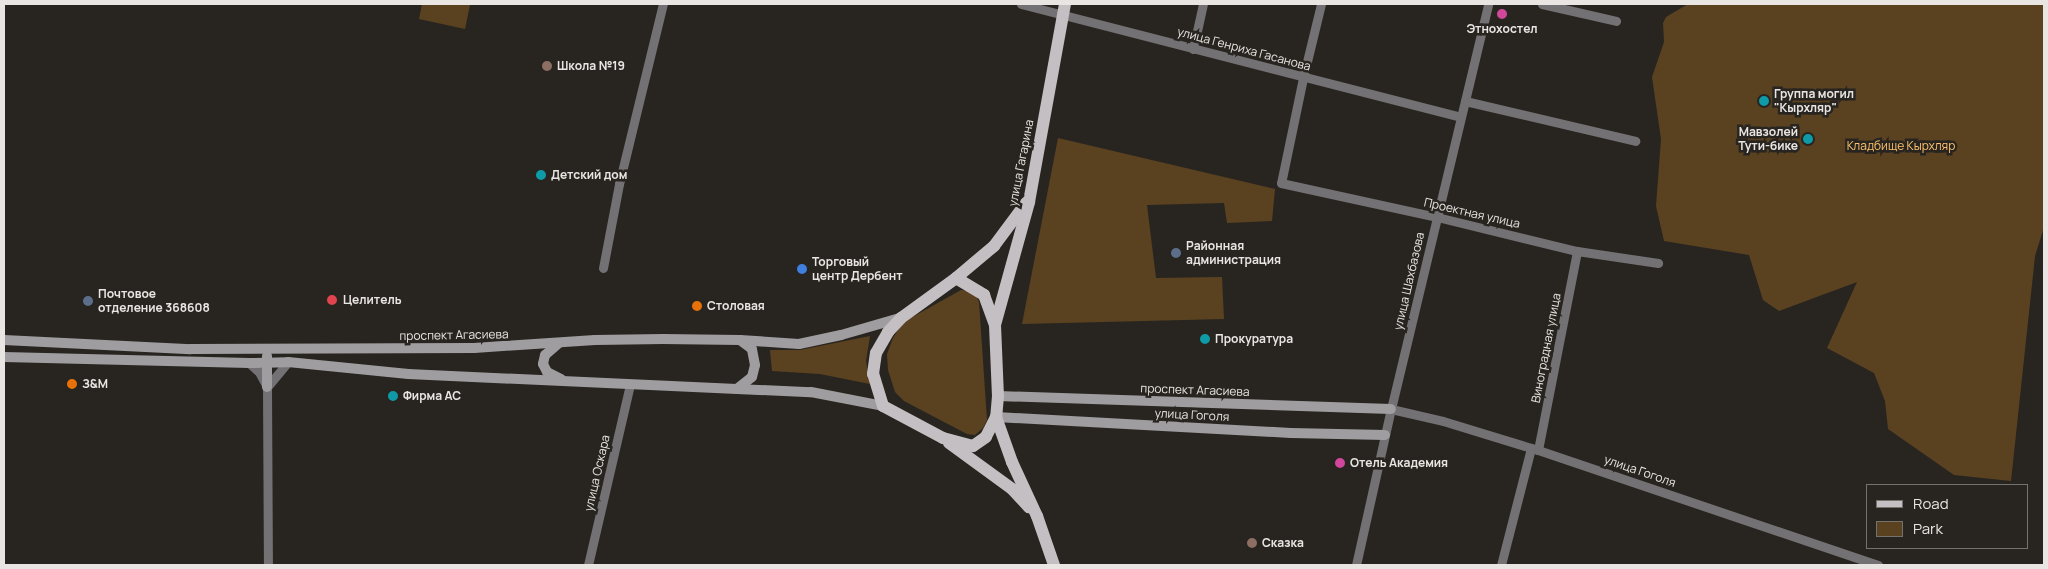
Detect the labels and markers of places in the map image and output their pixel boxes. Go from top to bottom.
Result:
marker: Этнохостел [1496,8,1508,20]
place label: Этнохостел [1466,22,1538,36]
place label: Школа №19 [557,59,625,73]
marker: Школа №19 [541,60,553,72]
place label: Группа могил "Кырхляр" [1774,87,1854,115]
marker: Группа могил "Кырхляр" [1758,95,1770,107]
place label: Мавзолей Тути-бике [1738,125,1798,153]
marker: Мавзолей Тути-бике [1802,133,1814,145]
place label: Детский дом [551,168,627,182]
marker: Детский дом [535,169,547,181]
place label: Районная администрация [1186,239,1281,267]
marker: Районная администрация [1170,247,1182,259]
place label: Торговый центр Дербент [812,255,903,283]
marker: Торговый центр Дербент [796,263,808,275]
place label: Почтовое отделение 368608 [98,287,210,315]
marker: Целитель [325,293,339,307]
place label: Целитель [343,293,401,307]
marker: Почтовое отделение 368608 [82,295,94,307]
place label: Столовая [707,299,765,313]
marker: Столовая [691,300,703,312]
place label: Прокуратура [1215,332,1293,346]
marker: Прокуратура [1199,333,1211,345]
place label: З&М [82,377,108,391]
marker: З&М [66,378,78,390]
place label: Фирма АС [403,389,461,403]
marker: Фирма АС [387,390,399,402]
place label: Отель Академия [1350,456,1448,470]
marker: Отель Академия [1334,457,1346,469]
place label: Сказка [1262,536,1304,550]
marker: Сказка [1246,537,1258,549]

